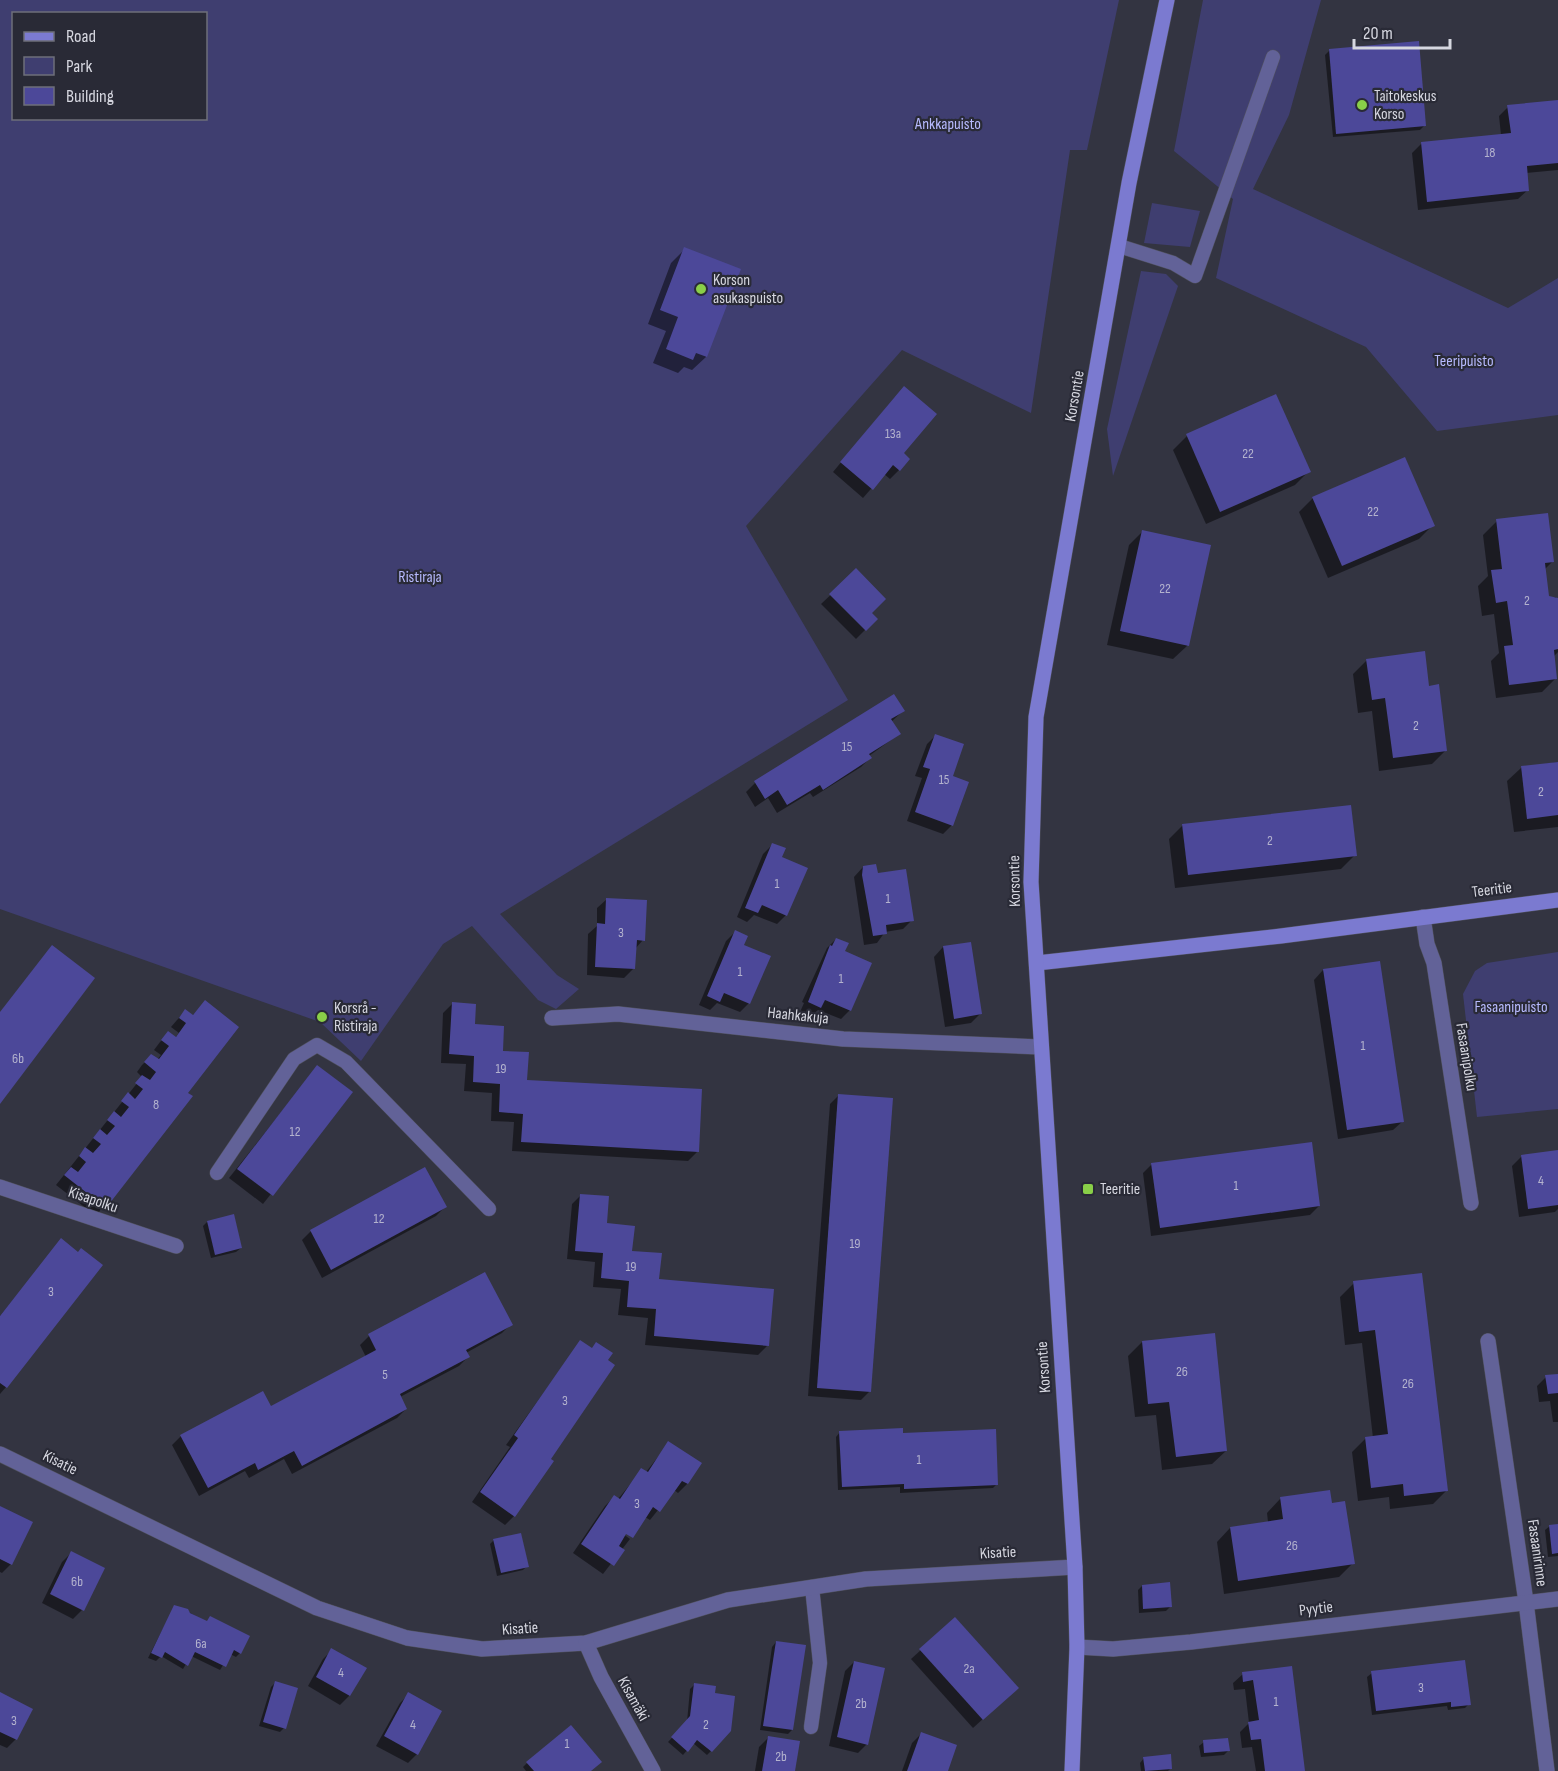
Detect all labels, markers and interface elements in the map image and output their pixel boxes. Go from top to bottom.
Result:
legend [12,12,207,120]
scale bar [1354,12,1450,50]
text: 20 m [1363,23,1393,44]
text: Road [66,26,96,47]
text: Park [66,56,92,77]
text: Building [66,86,114,107]
place label: Taitokeskus Korso [1374,87,1437,124]
marker: Taitokeskus Korso [1355,98,1369,112]
park label: Ankkapuisto [914,115,981,134]
house number: 18 [1484,144,1496,161]
place label: Korson asukaspuisto [713,271,783,308]
marker: Korson asukaspuisto [694,282,708,296]
park label: Teeripuisto [1434,352,1494,371]
street label: Korsontie [1061,369,1089,423]
house number: 13a [885,425,901,442]
house number: 22 [1242,445,1254,462]
house number: 22 [1367,503,1379,520]
park label: Ristiraja [398,568,442,587]
house number: 22 [1159,580,1171,597]
house number: 2 [1524,592,1530,609]
house number: 2 [1413,717,1419,734]
house number: 15 [842,738,853,755]
house number: 15 [939,771,950,788]
house number: 2 [1538,783,1544,800]
house number: 2 [1267,832,1273,849]
street label: Korsontie [1005,855,1025,907]
house number: 1 [775,875,780,892]
street label: Teeritie [1471,878,1513,902]
house number: 1 [886,890,891,907]
house number: 3 [618,924,624,941]
house number: 1 [738,963,743,980]
house number: 1 [839,970,844,987]
park label: Fasaanipuisto [1474,998,1548,1017]
place label: Korsrå - Ristiraja [334,999,378,1036]
street label: Haahkakuja [766,1003,830,1029]
marker: Korsrå - Ristiraja [315,1010,329,1024]
street label: Fasaanipolku [1451,1022,1481,1092]
house number: 1 [1361,1037,1366,1054]
house number: 6b [12,1050,24,1067]
house number: 19 [495,1060,507,1077]
house number: 8 [153,1096,159,1113]
house number: 12 [290,1123,301,1140]
house number: 4 [1538,1172,1544,1189]
house number: 1 [1234,1177,1239,1194]
place label: Teeritie [1100,1180,1140,1199]
marker: Teeritie [1081,1182,1095,1196]
street label: Kisapolku [66,1183,120,1217]
house number: 12 [374,1210,385,1227]
house number: 19 [849,1235,861,1252]
house number: 19 [625,1258,637,1275]
house number: 3 [48,1283,54,1300]
street label: Korsontie [1033,1341,1055,1393]
house number: 26 [1176,1363,1188,1380]
house number: 5 [382,1366,388,1383]
house number: 26 [1402,1375,1414,1392]
house number: 3 [562,1392,568,1409]
street label: Kisatie [39,1446,81,1480]
house number: 1 [917,1451,922,1468]
house number: 3 [634,1495,640,1512]
street label: Fasaanirinne [1523,1518,1551,1588]
house number: 26 [1286,1537,1298,1554]
street label: Kisatie [979,1543,1017,1563]
house number: 6b [71,1573,83,1590]
street label: Pyytie [1298,1598,1334,1620]
street label: Kisatie [501,1618,539,1640]
house number: 6a [195,1635,207,1652]
house number: 2a [963,1660,975,1677]
house number: 4 [338,1664,344,1681]
street label: Kisamäki [613,1674,653,1724]
house number: 3 [1418,1679,1424,1696]
house number: 1 [1274,1693,1279,1710]
house number: 2b [855,1695,867,1712]
house number: 3 [11,1712,17,1729]
house number: 4 [410,1716,416,1733]
house number: 2 [703,1716,709,1733]
house number: 1 [565,1735,570,1752]
house number: 2b [775,1748,787,1765]

